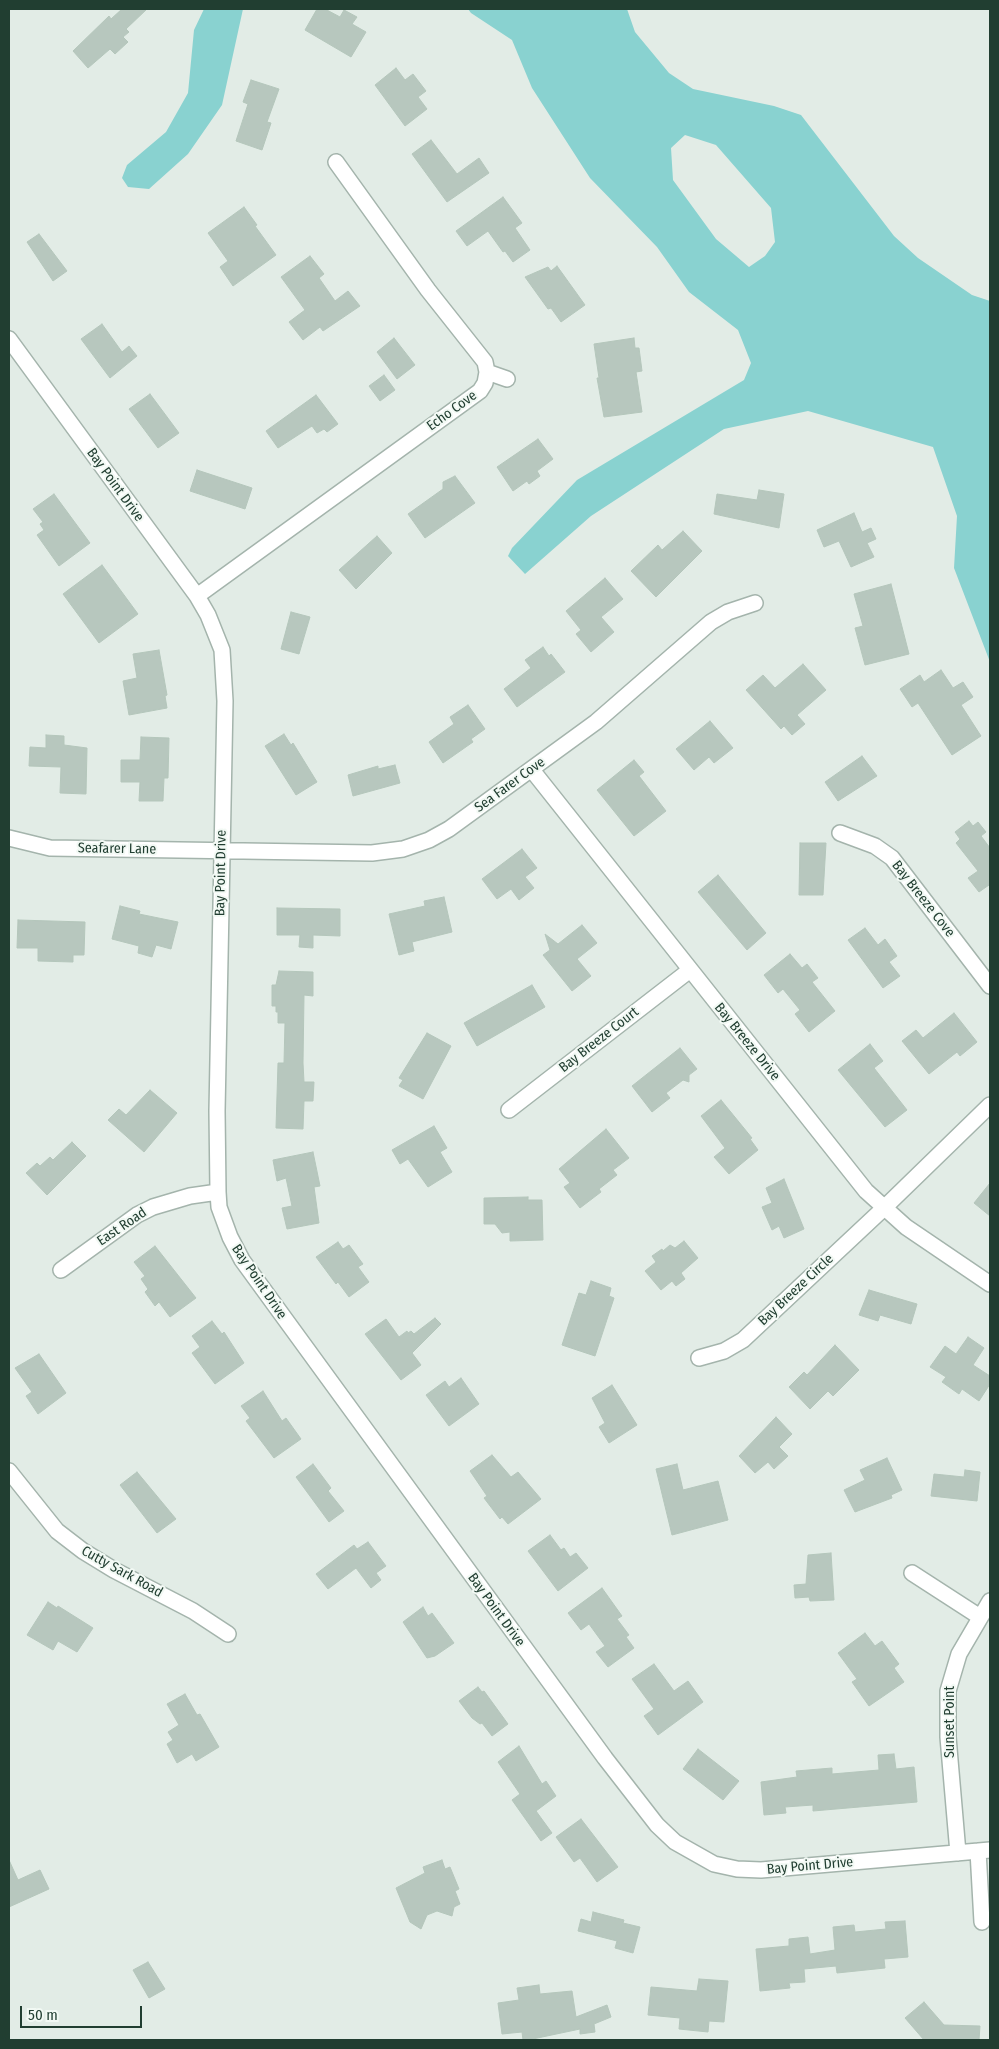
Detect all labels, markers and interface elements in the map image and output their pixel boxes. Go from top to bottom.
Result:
street label: Echo Cove [424,387,480,435]
street label: Bay Point Drive [83,445,147,525]
street label: Sea Farer Cove [472,754,548,816]
street label: Bay Point Drive [212,830,230,916]
street label: Seafarer Lane [78,840,156,858]
street label: Bay Breeze Cove [888,857,958,941]
street label: Bay Breeze Drive [711,1000,783,1084]
street label: Bay Breeze Court [556,1004,642,1076]
street label: East Road [94,1204,150,1250]
street label: Bay Point Drive [228,1241,290,1323]
street label: Bay Breeze Circle [755,1251,837,1329]
street label: Cutty Sark Road [78,1543,166,1601]
street label: Bay Point Drive [464,1570,528,1650]
street label: Sunset Point [942,1686,958,1758]
street label: Bay Point Drive [766,1854,854,1878]
scale bar [22,1996,145,2028]
text: 50 m [28,2006,58,2024]

